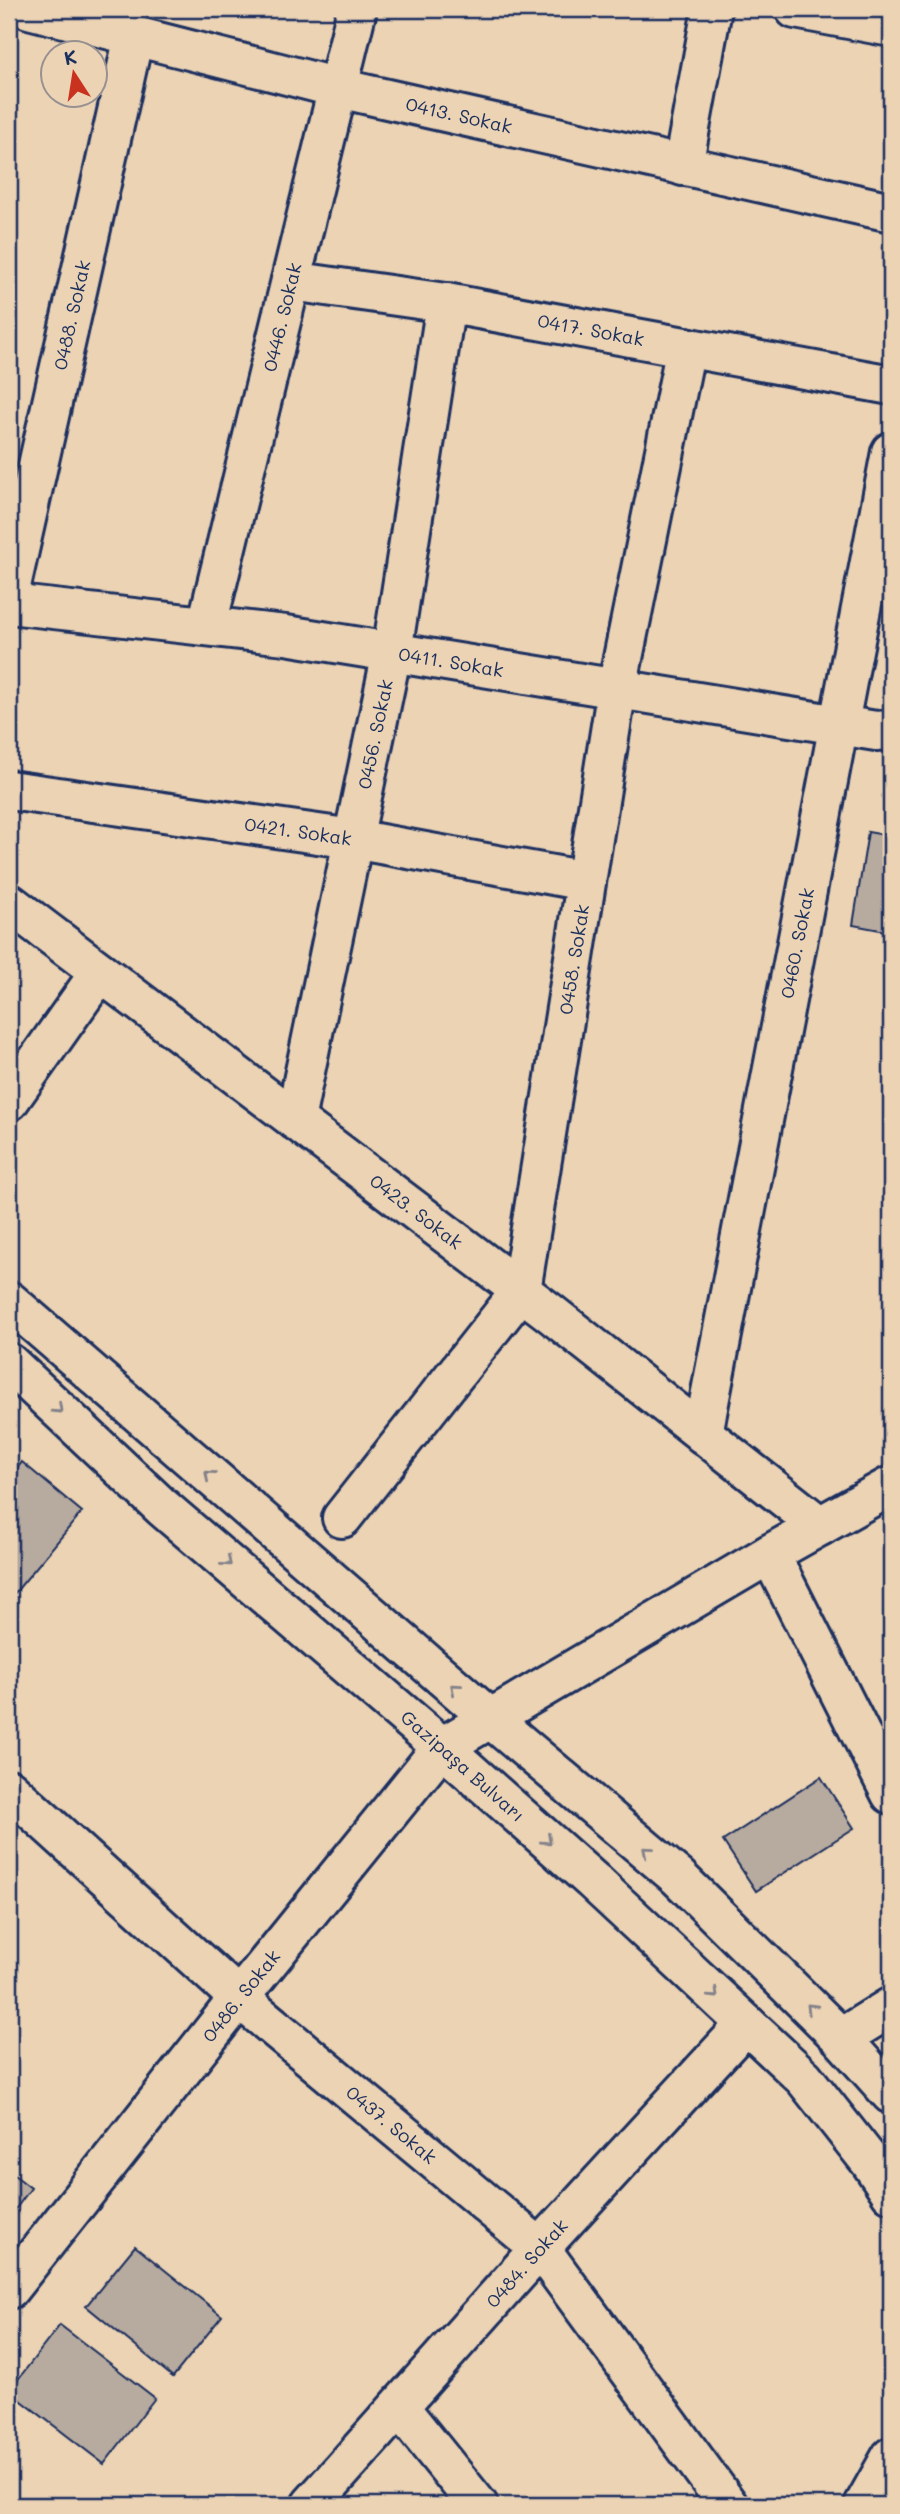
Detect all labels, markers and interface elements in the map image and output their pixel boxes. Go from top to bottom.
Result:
north arrow [38,38,108,108]
text: K [62,43,79,70]
street label: 0413. Sokak [404,91,515,139]
street label: 0488. Sokak [47,258,96,372]
street label: 0446. Sokak [256,260,307,374]
street label: 0417. Sokak [536,307,646,351]
street label: 0411. Sokak [397,641,505,682]
street label: 0456. Sokak [351,677,398,791]
street label: 0421. Sokak [243,811,353,851]
street label: 0460. Sokak [774,886,819,1000]
street label: 0458. Sokak [552,902,594,1016]
street label: 0423. Sokak [365,1168,468,1254]
one-way arrow [50,1401,63,1414]
one-way arrow [204,1471,217,1483]
one-way arrow [219,1554,232,1566]
one-way arrow [450,1684,463,1696]
street label: Gazipaşa Bulvarı [396,1704,531,1827]
one-way arrow [538,1832,551,1844]
one-way arrow [642,1847,655,1859]
street label: 0486. Sokak [196,1944,285,2047]
one-way arrow [706,1986,719,1999]
one-way arrow [806,2004,819,2017]
street label: 0437. Sokak [341,2079,442,2169]
street label: 0484. Sokak [480,2213,573,2313]

